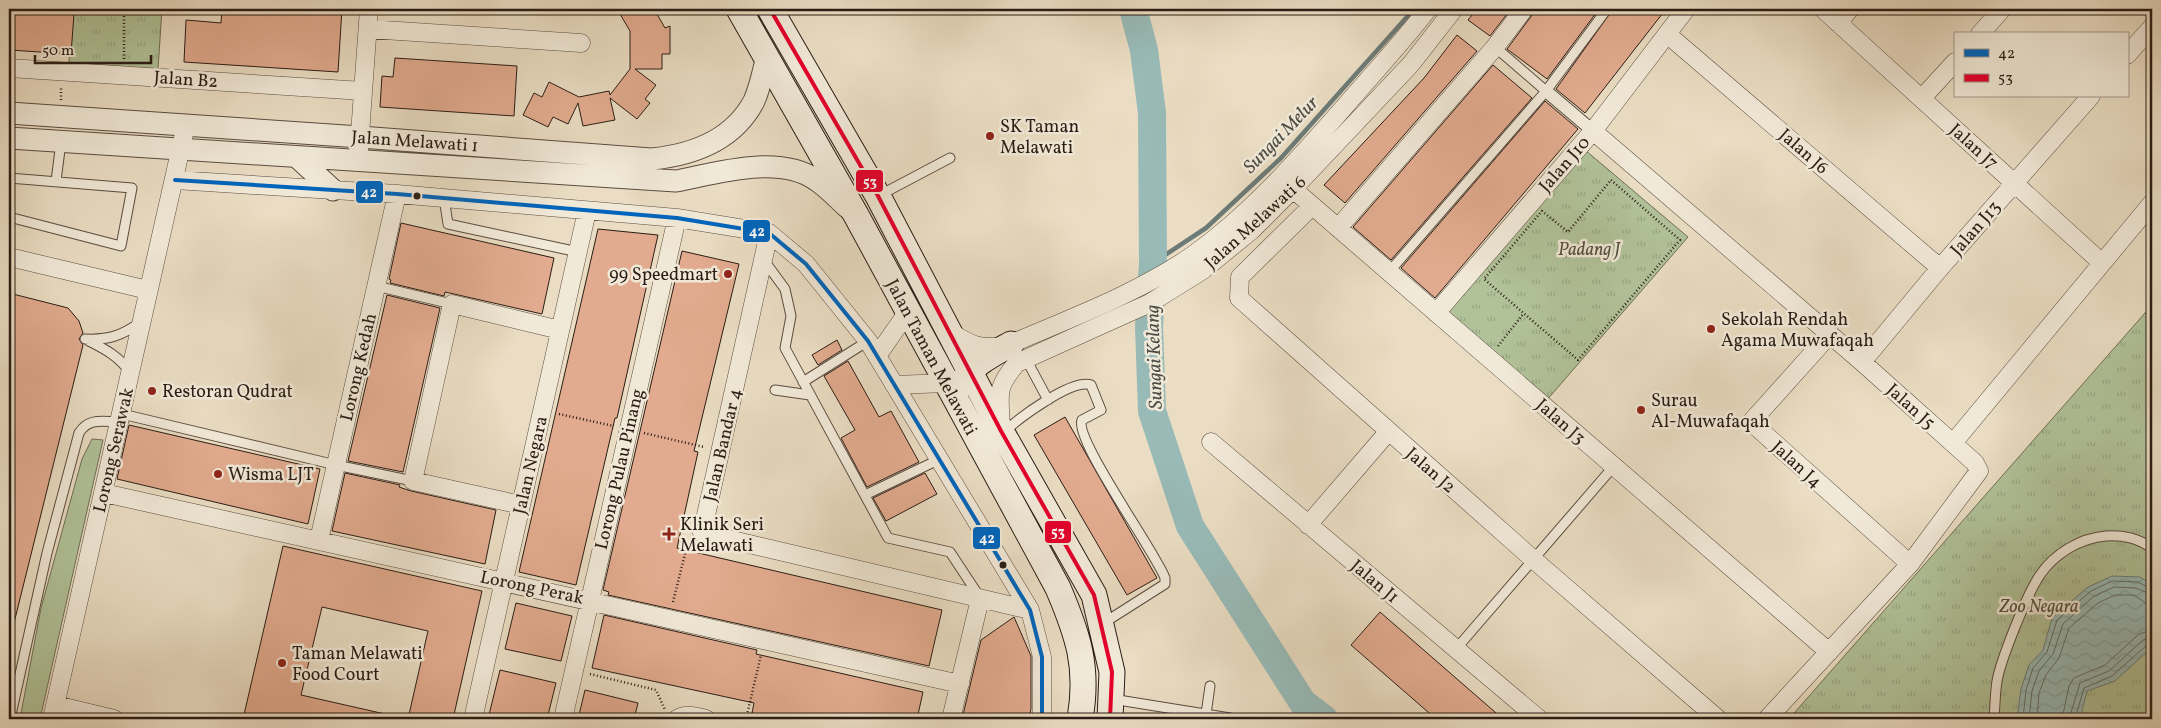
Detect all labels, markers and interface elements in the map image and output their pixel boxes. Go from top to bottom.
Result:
scale bar [35,32,151,64]
legend [1954,32,2128,98]
text: 50 m [42,41,74,62]
text: 42 [1998,44,2015,65]
street label: Jalan B2 [153,66,219,95]
text: 53 [1998,68,2013,89]
water label: Sungai Melur [1238,90,1326,180]
place label: SK Taman Melawati [1000,115,1080,161]
street label: Jalan J7 [1943,118,2003,176]
street label: Jalan J6 [1773,123,1833,181]
street label: Jalan Melawati 1 [351,126,479,159]
marker: SK Taman Melawati [984,130,996,142]
street label: Jalan J10 [1534,131,1597,199]
line badge: 53 [855,169,884,193]
street label: Jalan Melawati 6 [1200,171,1312,276]
text: 53 [863,173,877,192]
line badge: 42 [355,180,384,204]
text: 42 [361,184,377,203]
unlabelled marker [412,191,422,201]
street label: Jalan J13 [1945,196,2007,262]
line badge: 42 [742,219,771,243]
text: 42 [749,223,765,242]
park label: Padang J [1558,238,1621,263]
place label: 99 Speedmart [609,263,718,288]
marker: 99 Speedmart [722,268,734,280]
street label: Jalan Taman Melawati [879,275,983,440]
water label: Sungai Kelang [1140,304,1170,410]
place label: Sekolah Rendah Agama Muwafaqah [1721,308,1874,354]
street label: Lorong Kedah [335,311,384,424]
marker: Sekolah Rendah Agama Muwafaqah [1705,323,1717,335]
street label: Jalan J5 [1880,378,1940,436]
place label: Restoran Qudrat [162,380,293,405]
street label: Lorong Serawak [88,385,141,515]
marker: Restoran Qudrat [146,385,158,397]
street label: Lorong Pulau Pinang [590,386,651,552]
street label: Jalan Bandar 4 [698,386,749,504]
place label: Surau Al-Muwafaqah [1651,389,1770,435]
street label: Jalan J3 [1530,393,1590,451]
marker: Surau Al-Muwafaqah [1635,404,1647,416]
street label: Jalan Negara [508,414,555,517]
street label: Jalan J4 [1765,436,1827,495]
street label: Jalan J2 [1399,442,1461,500]
place label: Wisma LJT [228,463,314,488]
marker: Wisma LJT [212,468,224,480]
place label: Klinik Seri Melawati [680,513,764,559]
line badge: 53 [1044,520,1072,544]
text: 53 [1051,523,1065,542]
line badge: 42 [972,526,1001,550]
marker: Klinik Seri Melawati [662,527,676,541]
text: 42 [979,530,995,549]
street label: Jalan J1 [1344,554,1404,610]
unlabelled marker [998,560,1008,570]
street label: Lorong Perak [478,565,586,612]
park label: Zoo Negara [1999,595,2078,620]
place label: Taman Melawati Food Court [292,642,423,688]
marker: Taman Melawati Food Court [276,657,288,669]

